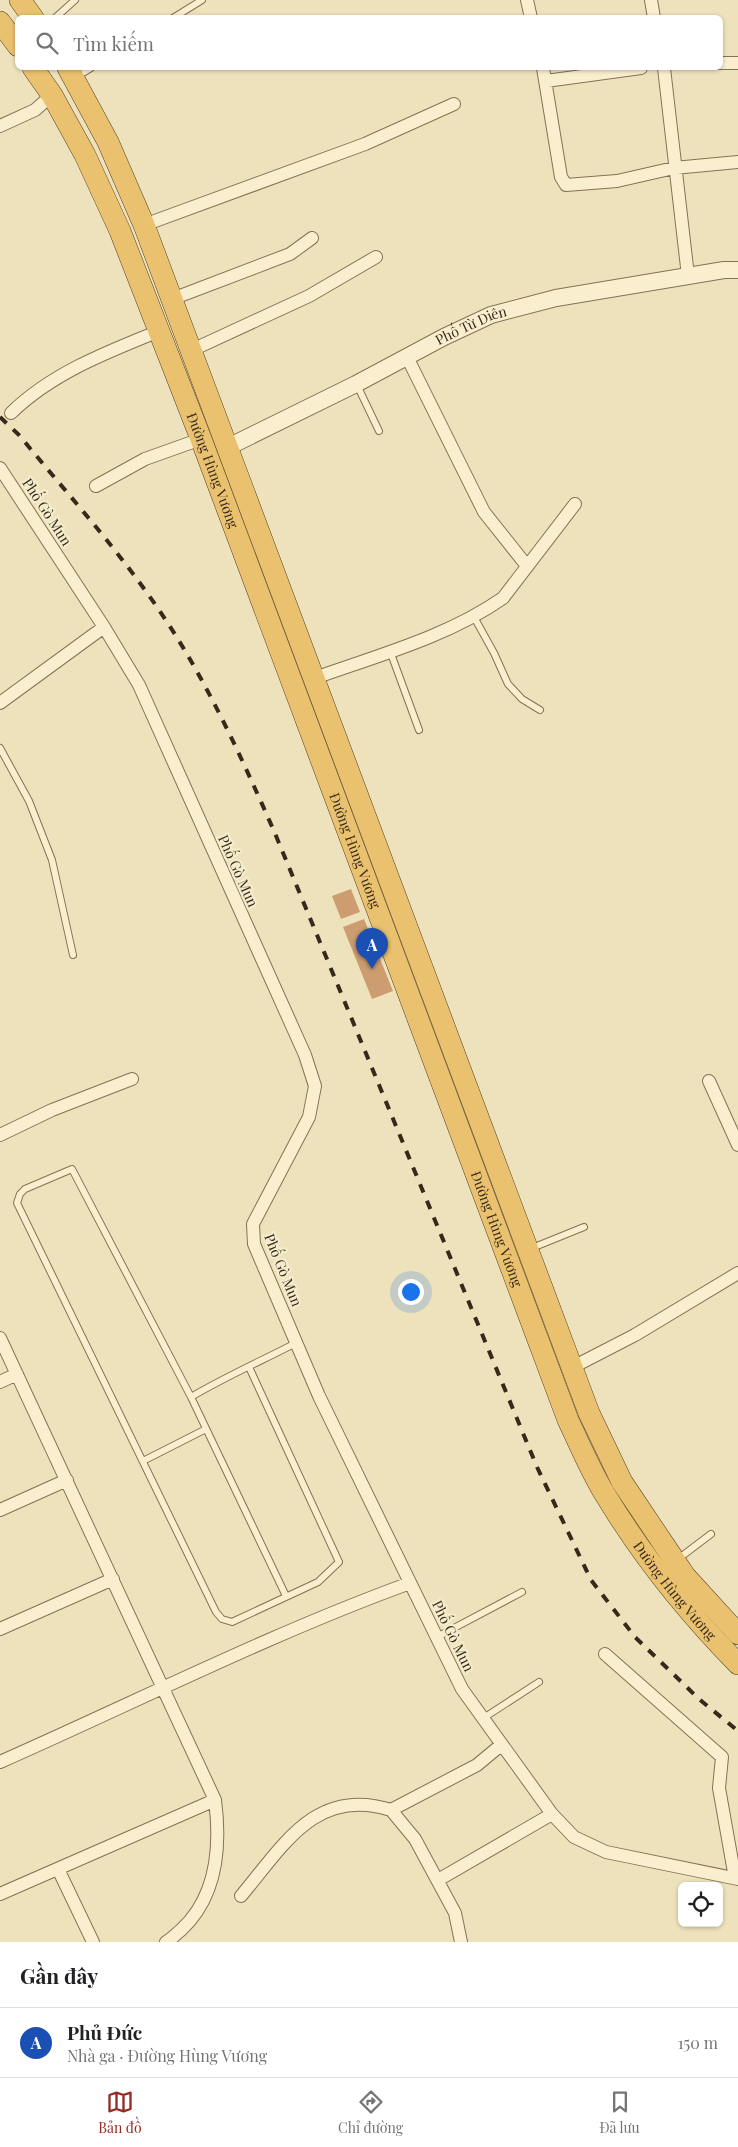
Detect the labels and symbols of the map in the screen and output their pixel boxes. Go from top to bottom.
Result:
street label: Phố Từ Diên [432,301,509,349]
street label: Đường Hùng Vương [183,410,244,531]
street label: Phố Gò Mun [18,473,78,550]
street label: Đường Hùng Vương [325,790,386,912]
street label: Phố Gò Mun [214,831,265,910]
pin: A [356,928,388,969]
street label: Đường Hùng Vương [467,1168,528,1290]
street label: Phố Gò Mun [260,1230,309,1310]
your location [398,1279,424,1305]
street label: Đường Hùng Vương [629,1537,721,1645]
street label: Phố Gò Mun [428,1596,481,1675]

